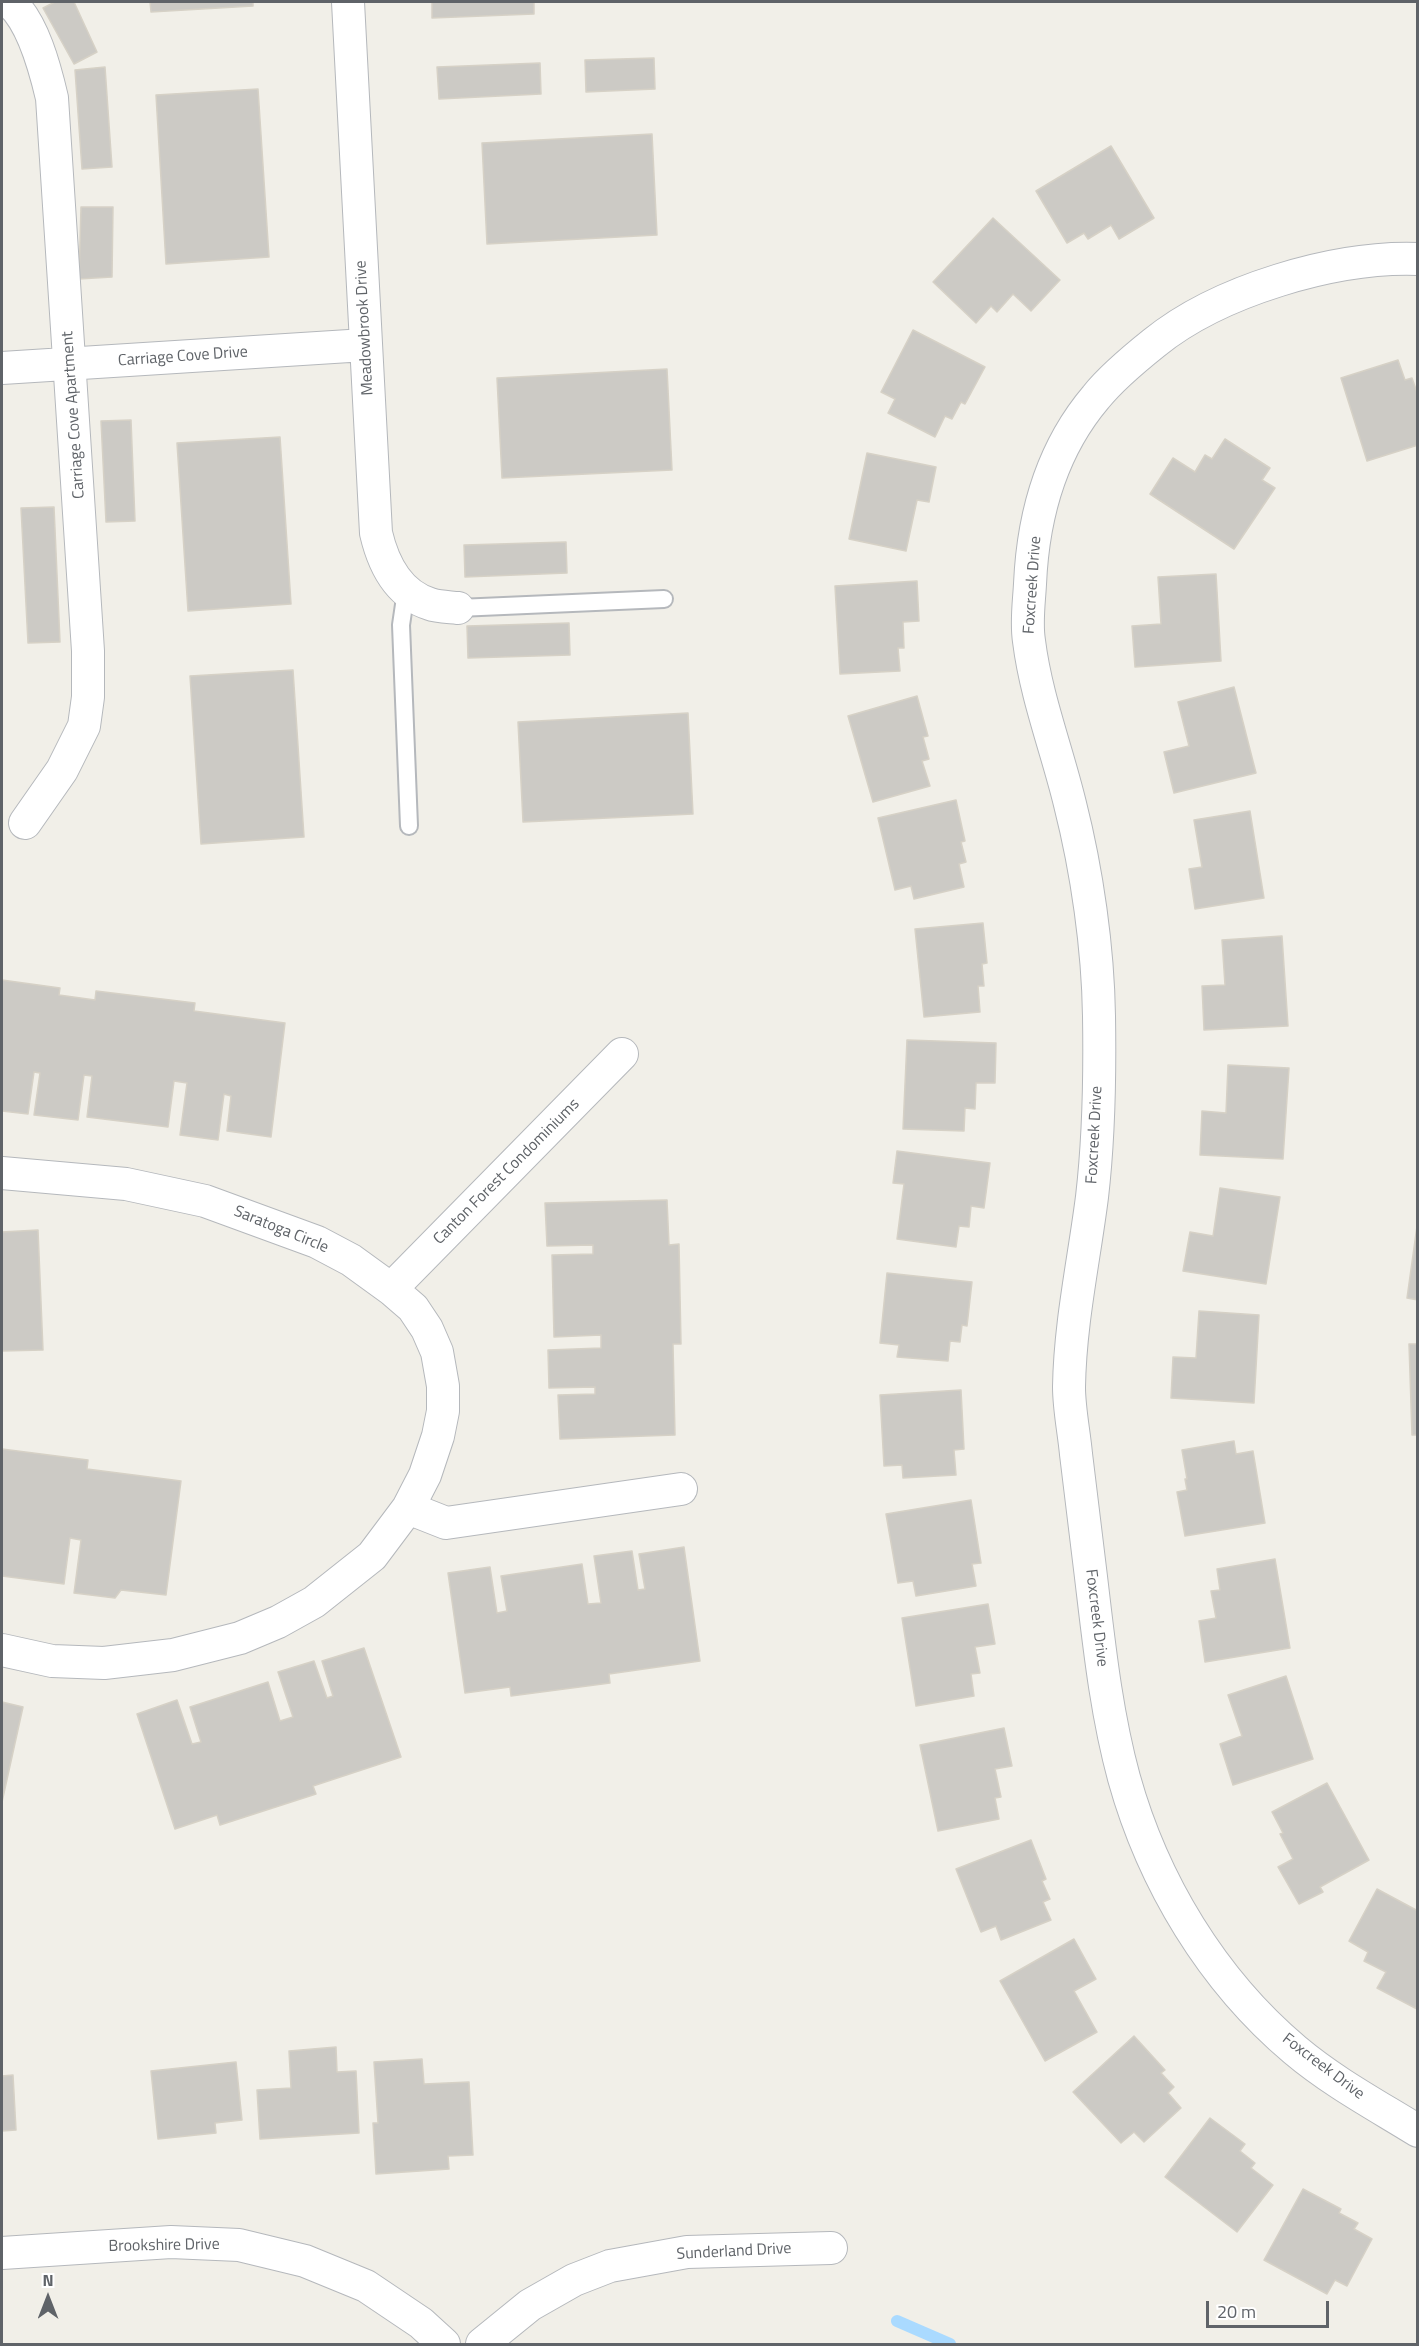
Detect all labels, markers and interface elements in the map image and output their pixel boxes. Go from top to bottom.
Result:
street label: Meadowbrook Drive [352,260,378,396]
street label: Carriage Cove Apartment [59,331,89,499]
street label: Carriage Cove Drive [117,343,249,371]
street label: Foxcreek Drive [1020,535,1046,635]
street label: Foxcreek Drive [1083,1086,1107,1184]
street label: Canton Forest Condominiums [430,1095,584,1249]
street label: Saratoga Circle [231,1202,331,1258]
street label: Foxcreek Drive [1080,1568,1112,1668]
street label: Foxcreek Drive [1278,2030,1368,2104]
street label: Brookshire Drive [108,2235,220,2257]
street label: Sunderland Drive [676,2239,792,2265]
north arrow [18,2268,78,2328]
text: N [42,2268,54,2292]
scale bar [1209,2289,1332,2327]
text: 20 m [1217,2298,1256,2325]

